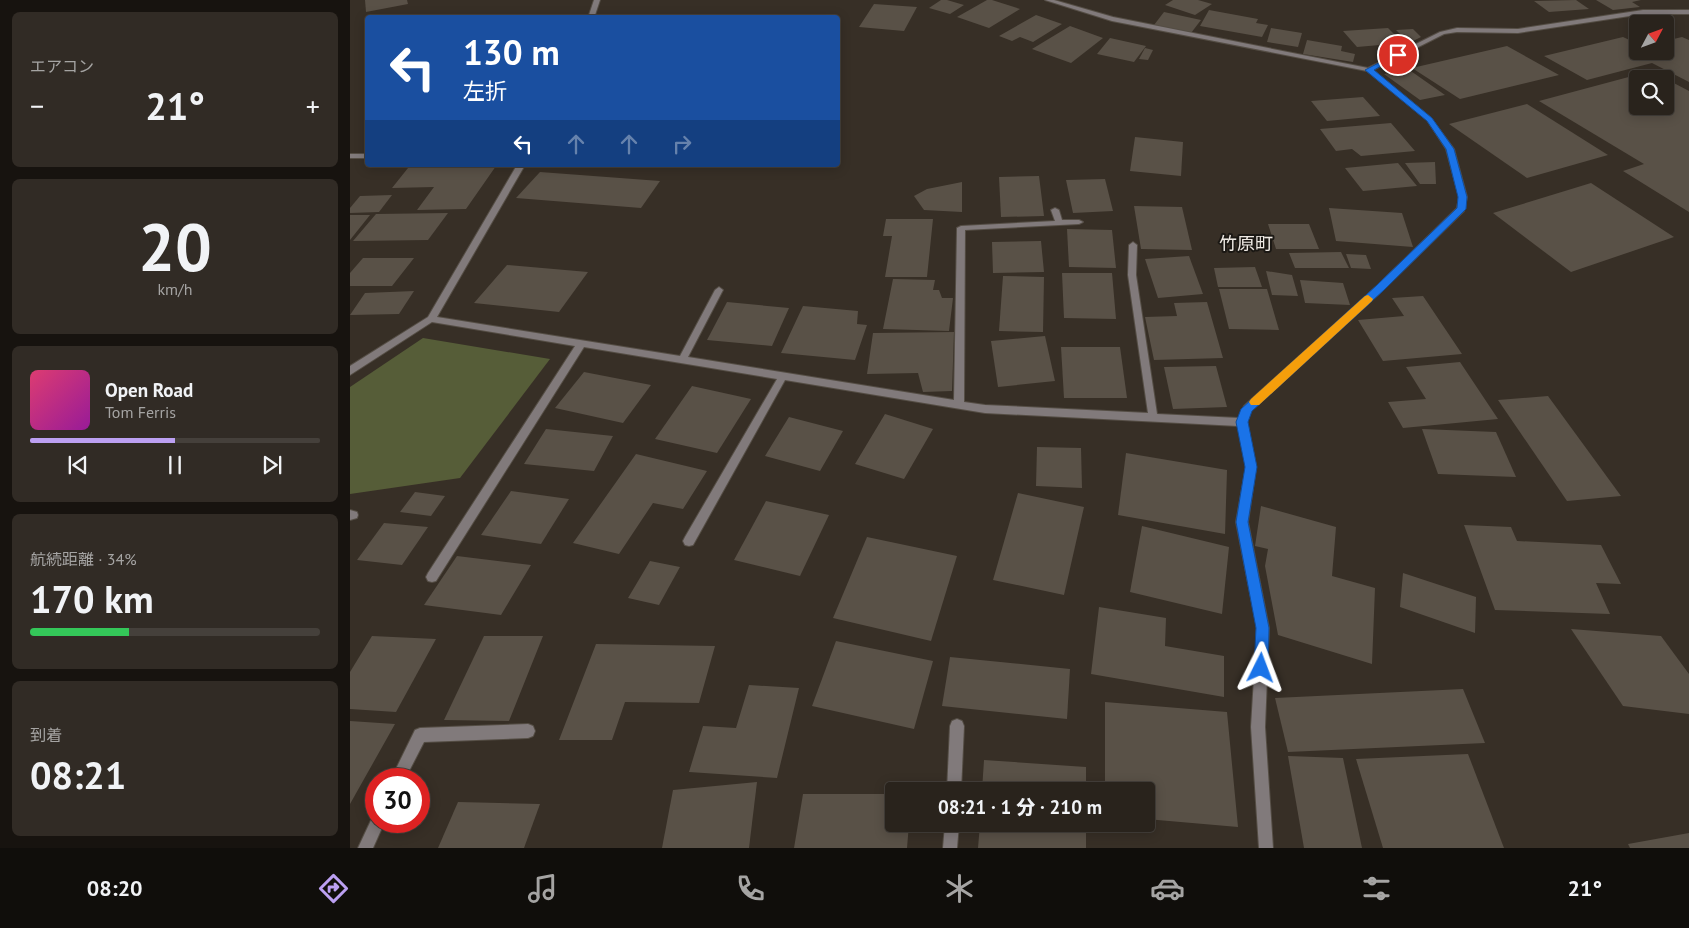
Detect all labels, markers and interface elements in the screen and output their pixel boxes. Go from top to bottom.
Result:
north arrow [1629,15,1674,60]
map controls [1629,15,1674,115]
text: 130 m [463,29,560,75]
pin [1377,34,1419,76]
icon: left [380,35,445,100]
icon: arrive [1384,41,1412,69]
text: エアコン [30,56,94,76]
button: search [1629,70,1674,115]
text: 左折 [463,77,507,105]
text: 21° [145,81,205,130]
text: − [30,87,44,124]
text: + [306,87,320,124]
icon: left [509,130,537,158]
icon: ahead [562,130,590,158]
icon: ahead [615,130,643,158]
icon: right [668,130,696,158]
text: 20 [138,204,212,288]
district label: 竹原町 [1219,232,1273,255]
text: km/h [157,279,193,299]
text: Open Road [105,378,193,402]
text: Tom Ferris [105,402,176,422]
icon: previous [64,451,92,479]
icon: pause [161,451,189,479]
icon: next [258,451,286,479]
text: 航続距離 · 34% [30,549,137,569]
text: 170 km [30,574,154,623]
position arrow [1234,641,1286,693]
text: 到着 [30,725,62,745]
text: 08:21 [30,750,126,799]
speed limit sign: 30 [365,768,430,833]
text: 08:21 · 1 分 · 210 m [938,795,1102,819]
icon: directions [316,871,351,906]
icon: music [525,871,560,906]
icon: phone [733,871,768,906]
icon: climate [942,871,977,906]
icon: car [1150,871,1185,906]
icon: filters [1359,871,1394,906]
text: 08:20 [87,874,143,902]
text: 21° [1568,874,1602,902]

